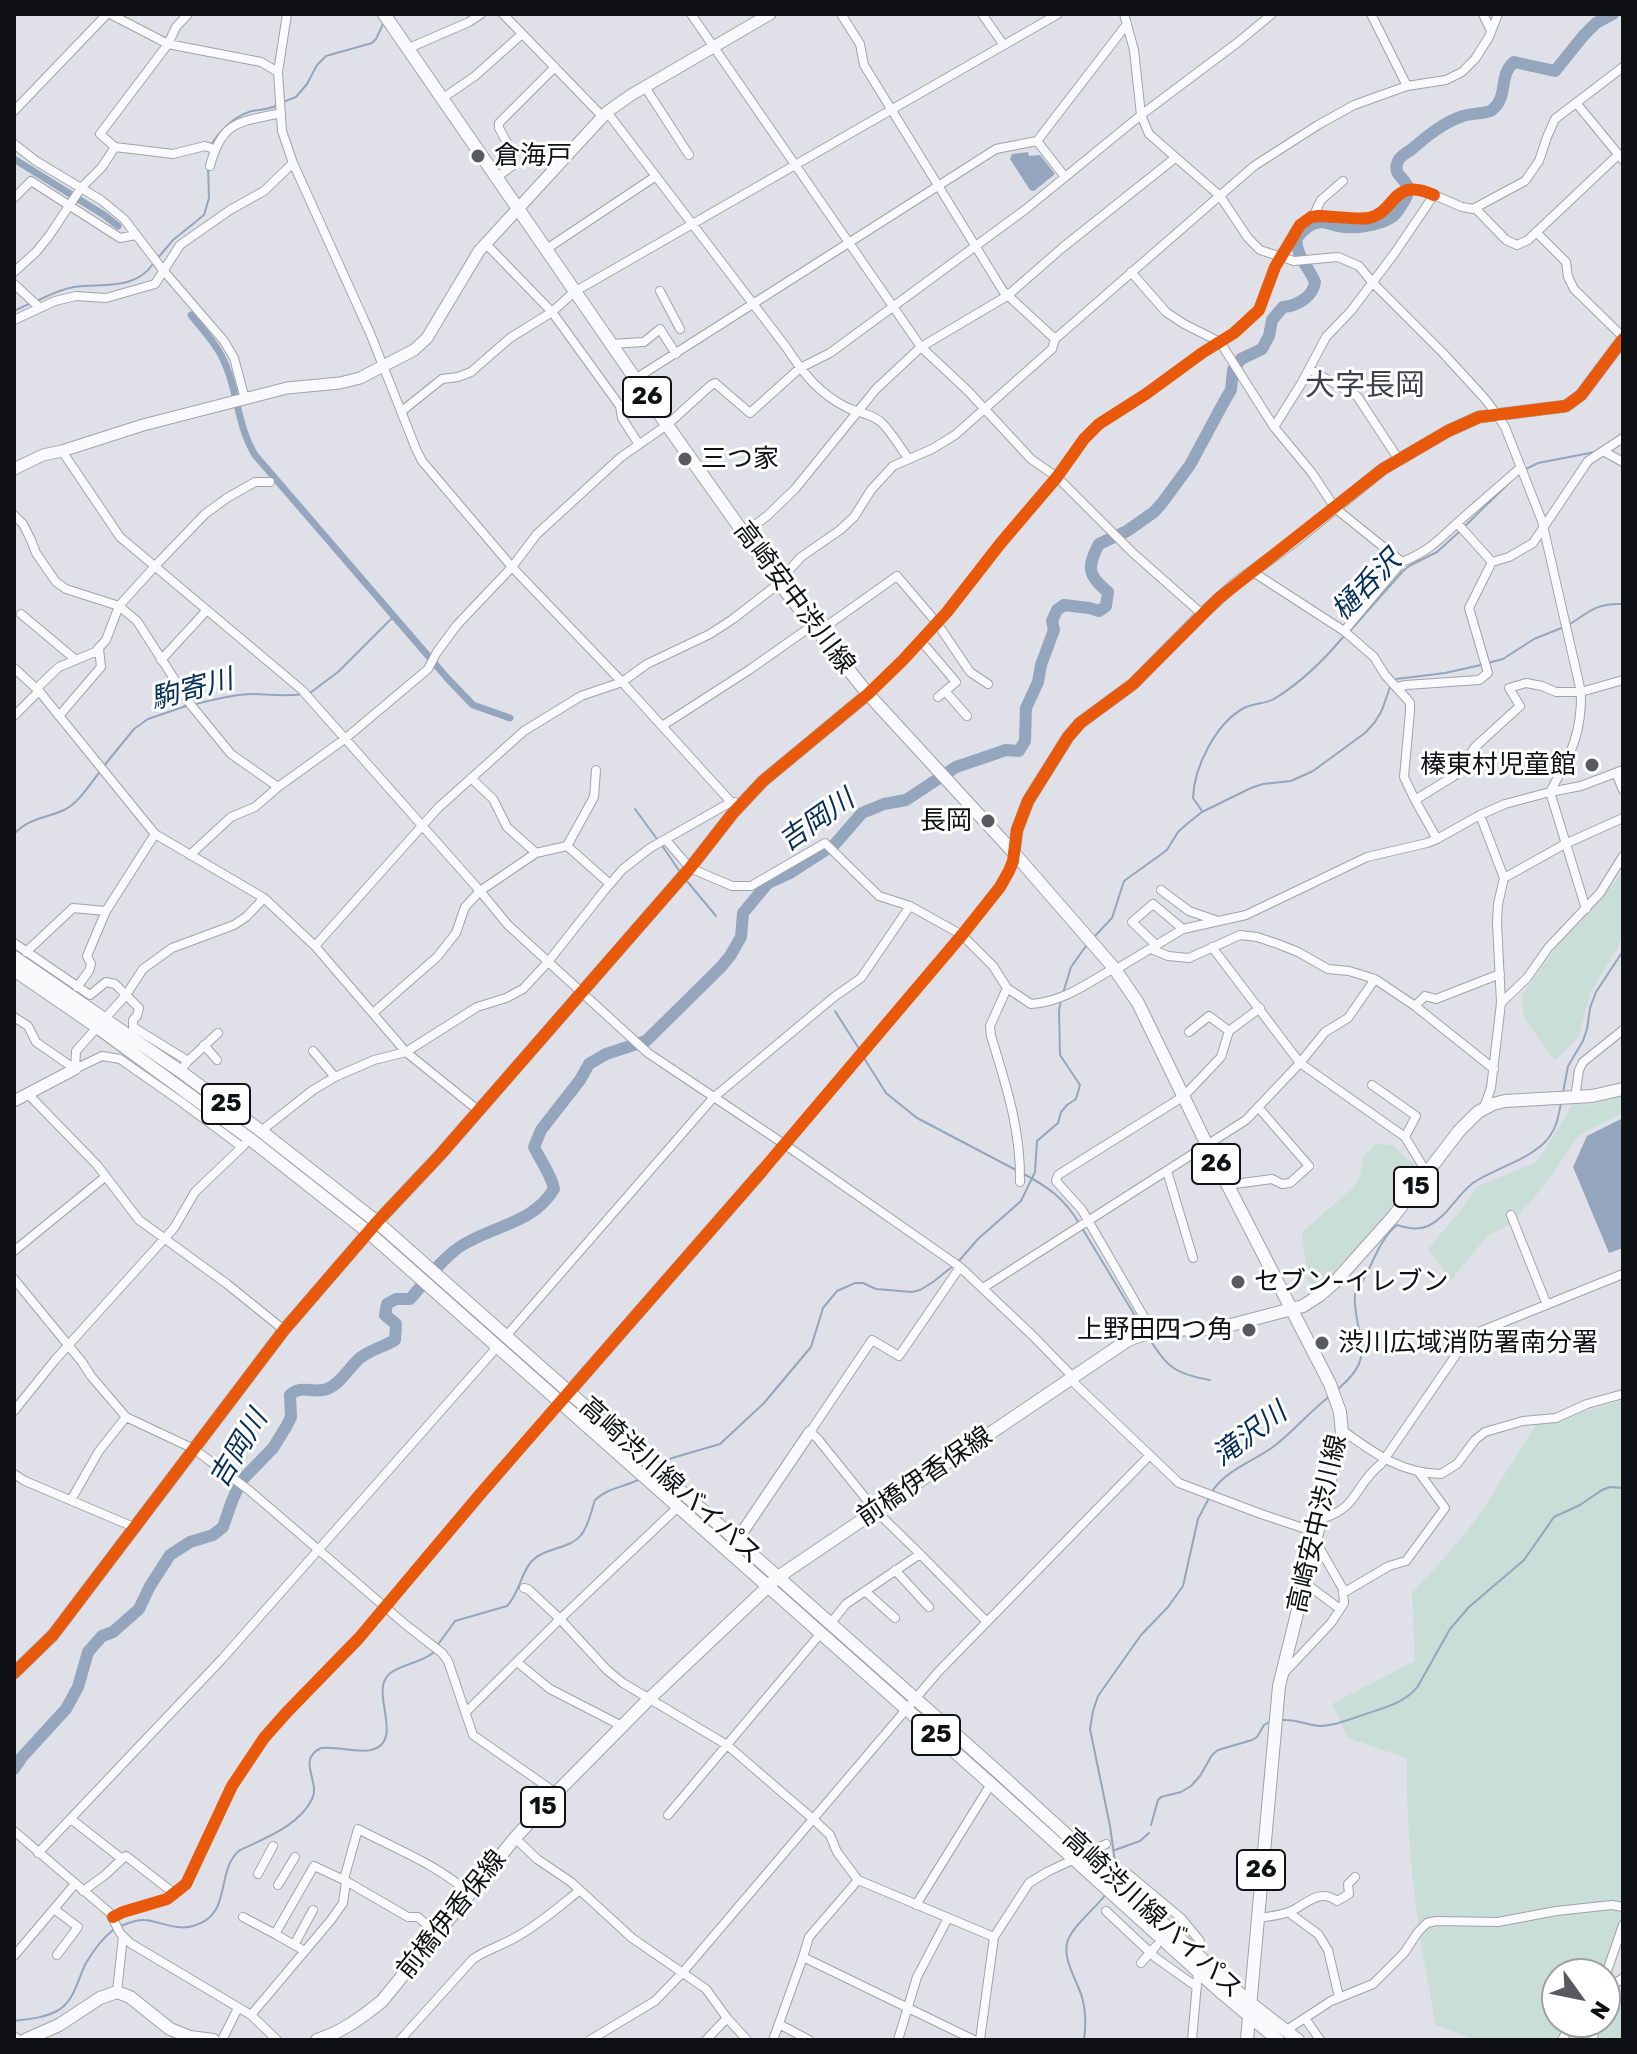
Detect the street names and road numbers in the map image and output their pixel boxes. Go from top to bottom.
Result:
road number: 26 [623,377,671,417]
street label: 高崎安中渋川線 [727,516,861,680]
road number: 25 [202,1084,250,1124]
road number: 26 [1192,1144,1240,1184]
road number: 15 [1394,1167,1438,1207]
street label: 高崎渋川線バイパス [573,1391,767,1571]
street label: 前橋伊香保線 [852,1420,998,1534]
street label: 高崎安中渋川線 [1282,1432,1354,1616]
road number: 25 [912,1715,960,1755]
road number: 15 [521,1787,565,1827]
street label: 高崎渋川線バイパス [1056,1823,1248,2005]
street label: 前橋伊香保線 [391,1845,513,1985]
road number: 26 [1237,1850,1285,1890]

